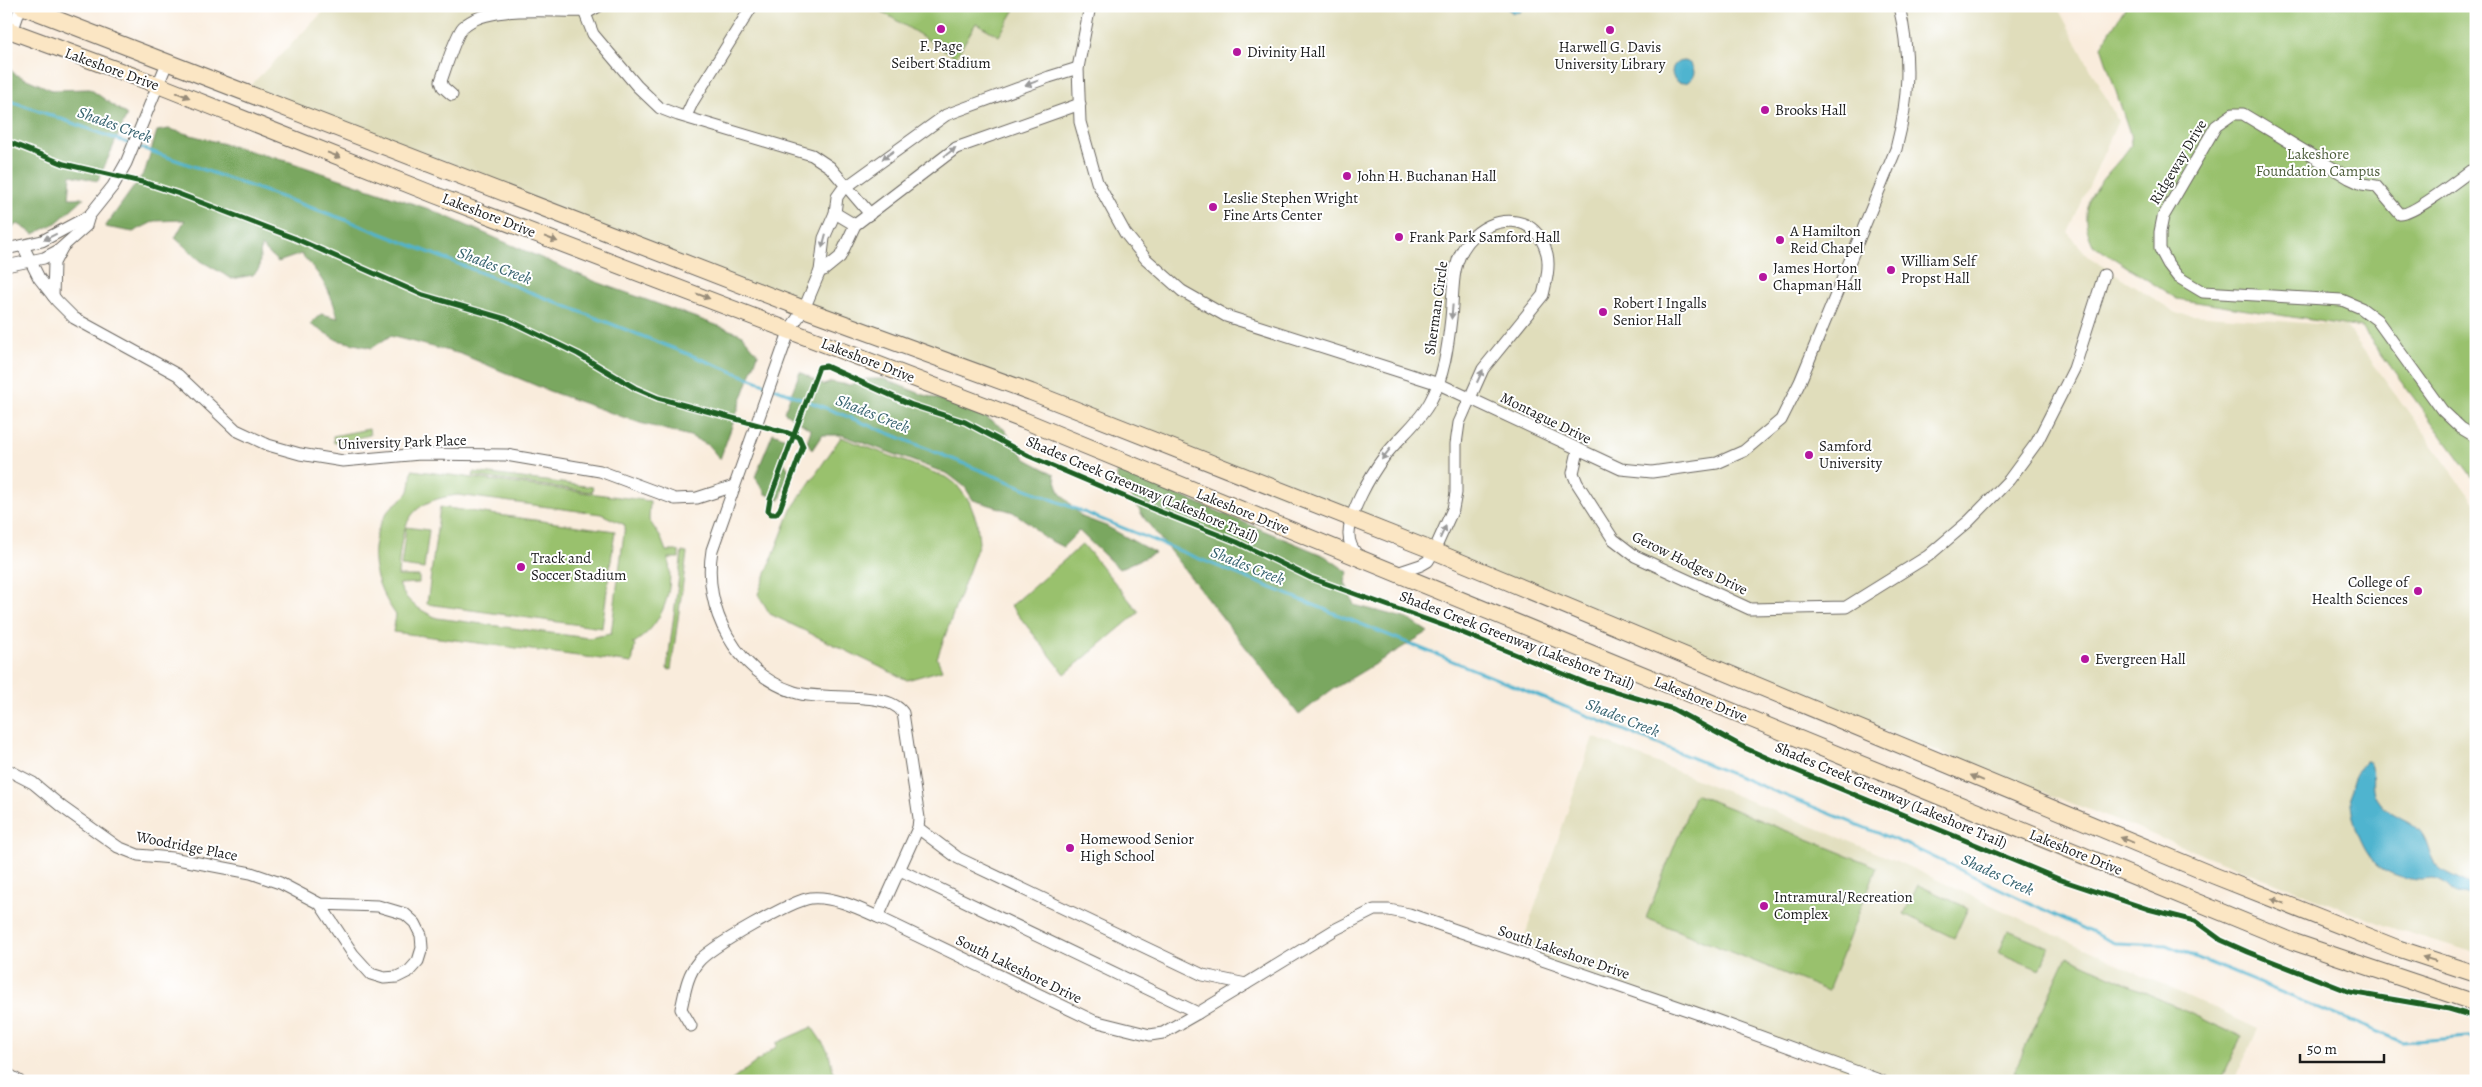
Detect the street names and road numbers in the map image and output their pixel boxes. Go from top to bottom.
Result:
street label: Lakeshore Drive [62,43,162,95]
street label: Ridgeway Drive [2145,116,2211,208]
street label: Lakeshore Drive [439,188,539,242]
street label: Sherman Circle [1420,259,1453,356]
street label: Lakeshore Drive [818,333,918,387]
street label: Montague Drive [1497,387,1595,449]
street label: University Park Place [337,430,467,454]
street label: Shades Creek Greenway (Lakeshore Trail) [1023,431,1261,547]
street label: Lakeshore Drive [1193,483,1293,539]
street label: Gerow Hodges Drive [1629,526,1751,600]
street label: Shades Creek Greenway (Lakeshore Trail) [1397,586,1637,694]
street label: Lakeshore Drive [1651,671,1751,727]
street label: Shades Creek Greenway (Lakeshore Trail) [1772,737,2010,853]
street label: Lakeshore Drive [2026,824,2126,880]
street label: Woodridge Place [134,826,240,866]
street label: South Lakeshore Drive [1495,920,1633,984]
street label: South Lakeshore Drive [953,930,1086,1008]

